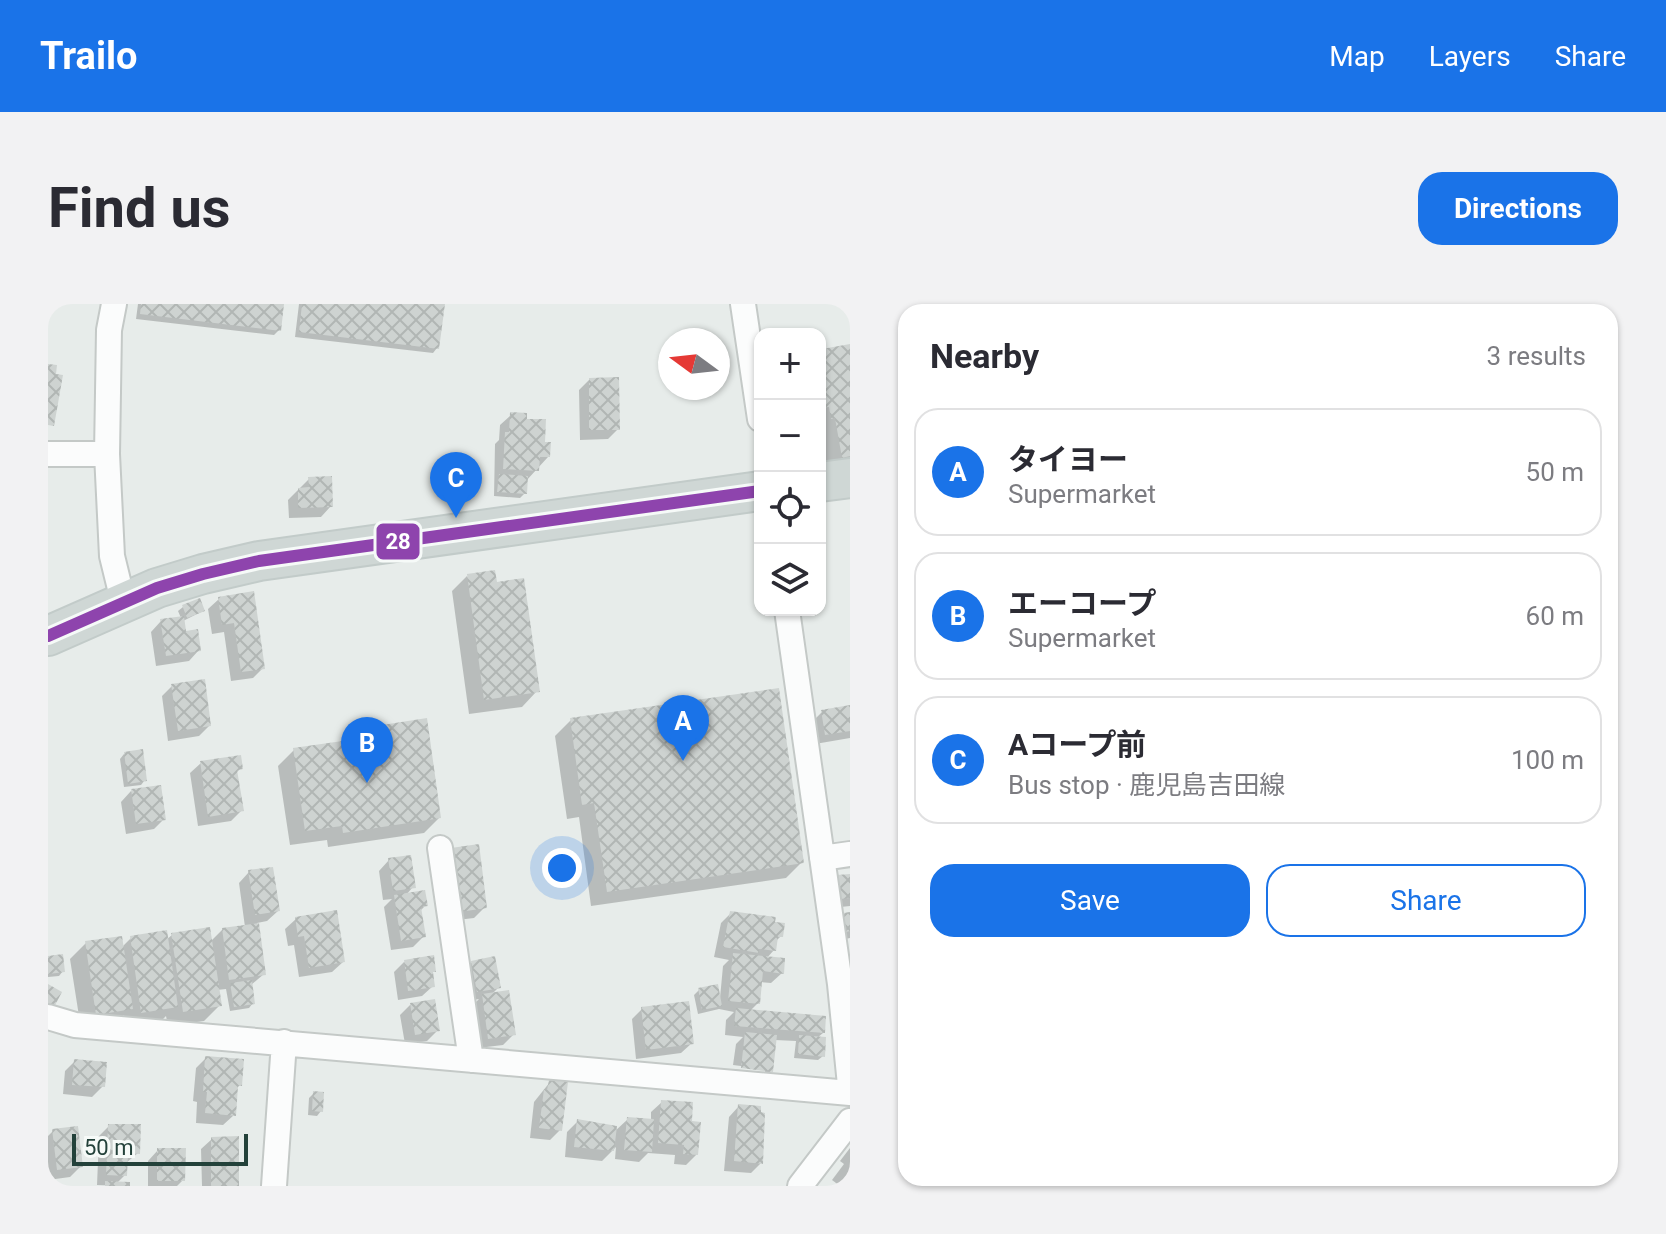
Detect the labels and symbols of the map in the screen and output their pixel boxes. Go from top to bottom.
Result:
north arrow [658,328,730,400]
pin: C [430,452,482,518]
line badge: 28 [375,522,421,561]
text: 28 [385,529,411,554]
pin: A [657,695,709,761]
pin: B [341,717,393,783]
your location [542,848,582,888]
scale bar [72,1130,248,1166]

